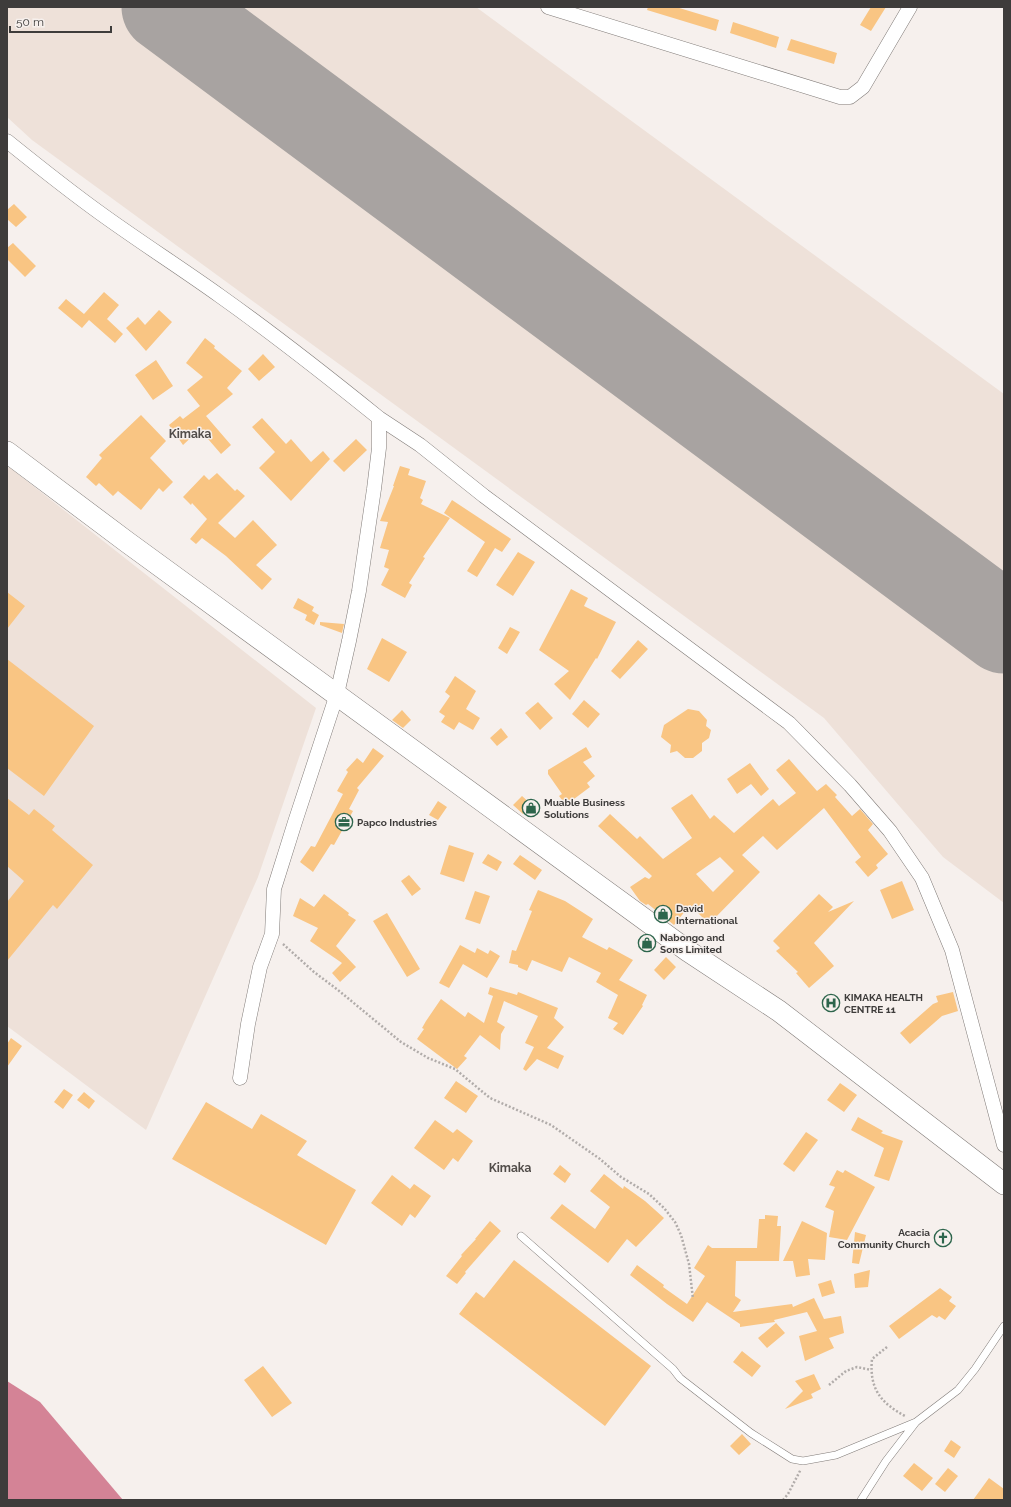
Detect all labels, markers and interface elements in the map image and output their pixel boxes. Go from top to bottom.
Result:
scale bar [10,8,111,34]
text: 50 m [16,15,44,29]
district label: Kimaka [169,427,211,441]
place label: Muable Business Solutions [544,797,625,820]
shop icon: Muable Business Solutions [521,798,541,818]
office icon: Papco Industries [334,812,354,832]
place label: Papco Industries [357,817,437,828]
place label: David International [676,903,738,926]
shop icon: David International [653,904,673,924]
place label: Nabongo and Sons Limited [660,932,725,955]
shop icon: Nabongo and Sons Limited [637,933,657,953]
place label: KIMAKA HEALTH CENTRE 11 [844,992,923,1015]
hospital icon: KIMAKA HEALTH CENTRE 11 [821,993,841,1013]
district label: Kimaka [489,1161,531,1175]
place label: Acacia Community Church [838,1227,930,1250]
church icon: Acacia Community Church [933,1228,953,1248]

